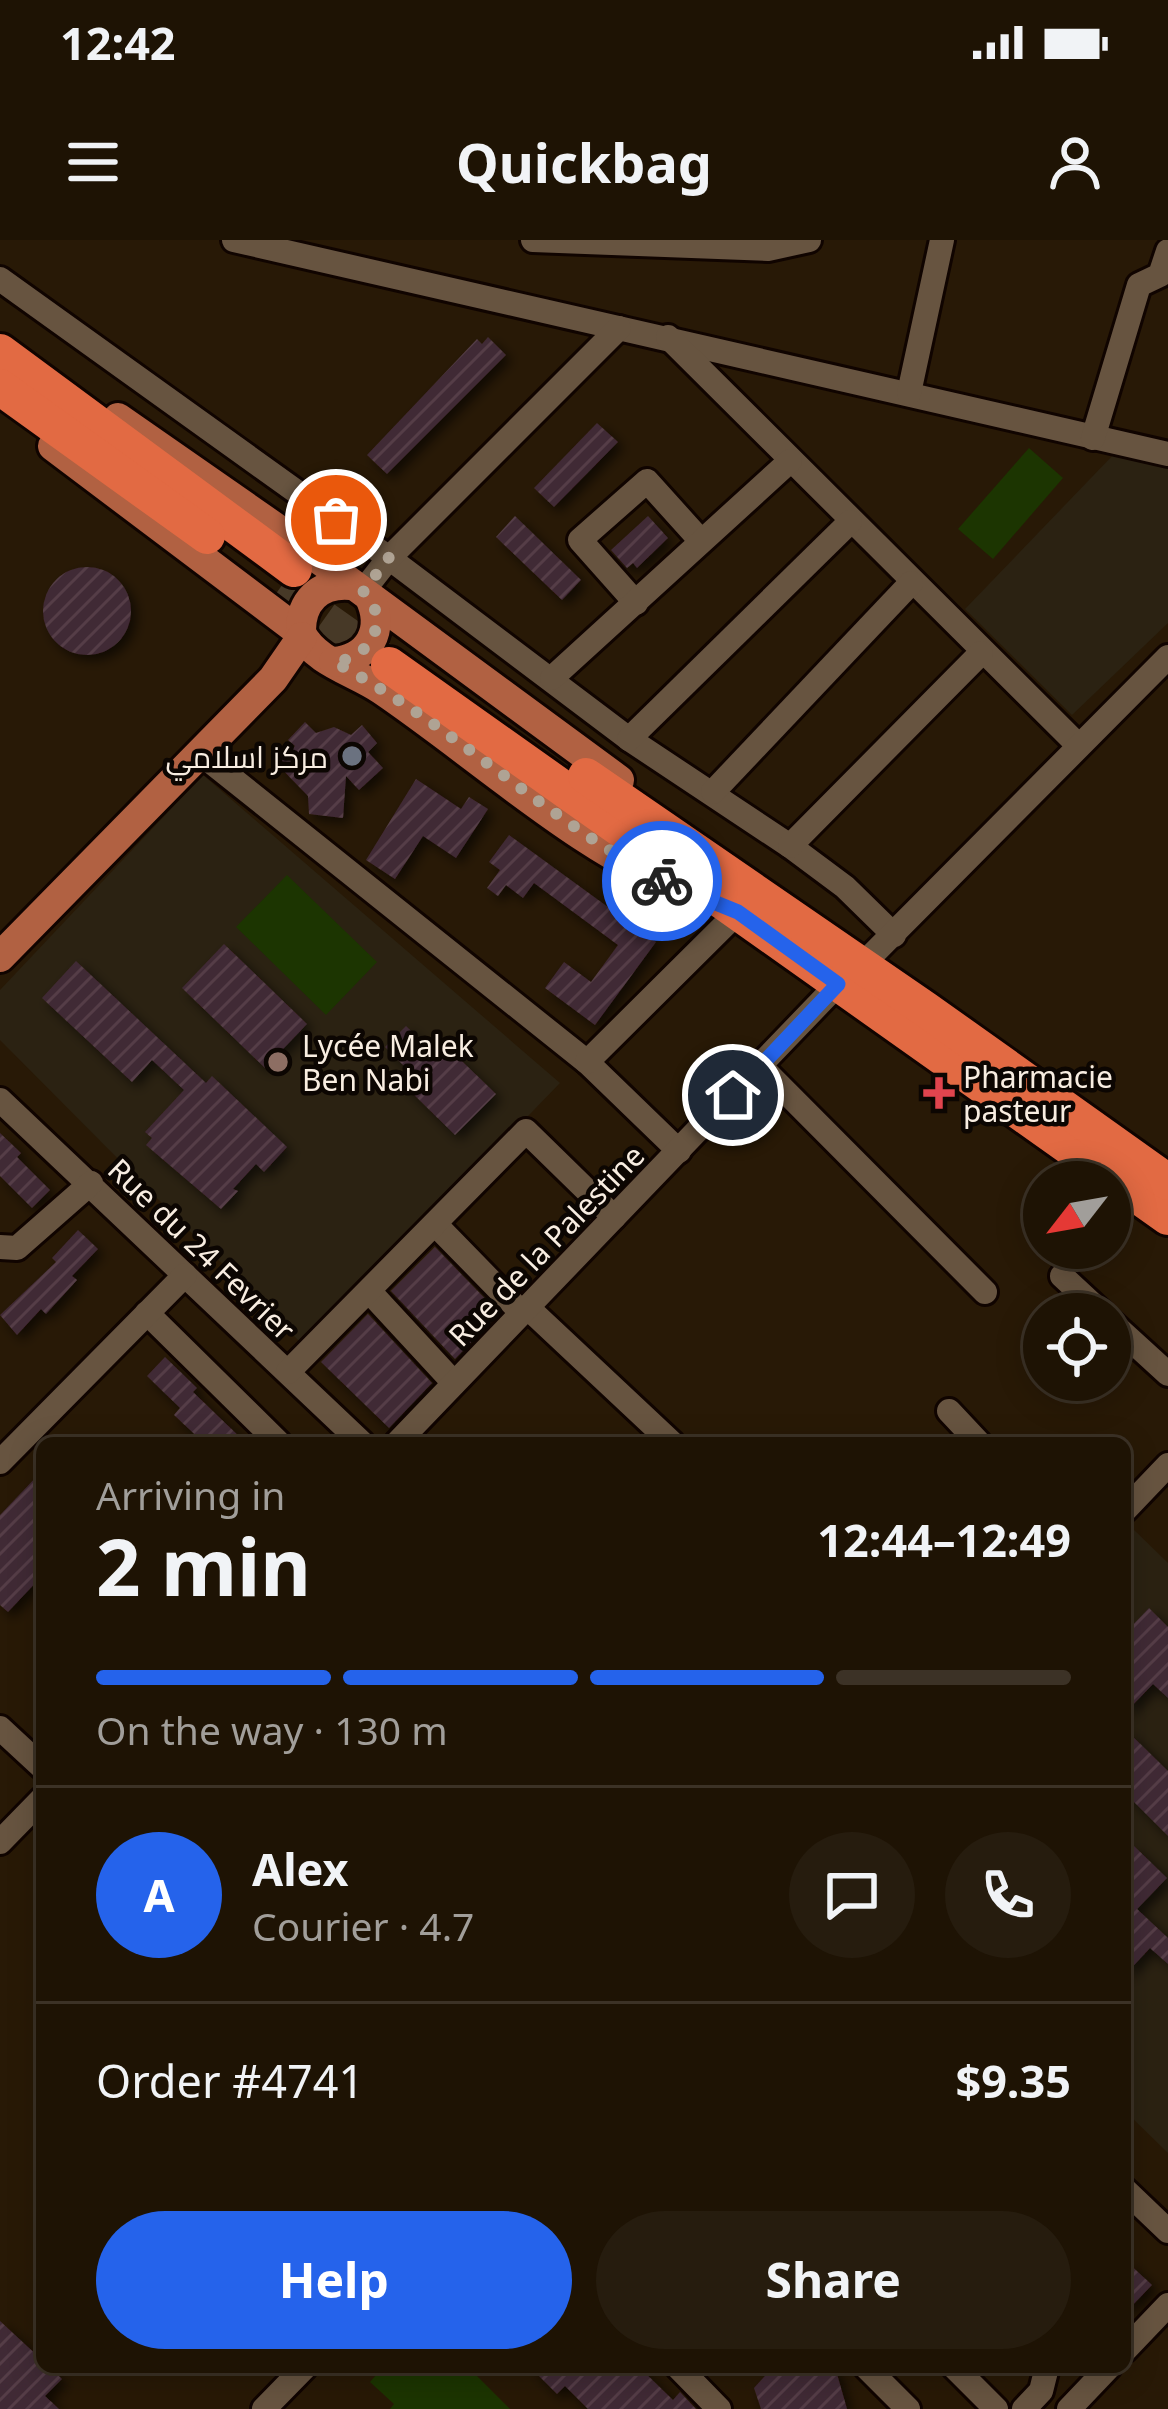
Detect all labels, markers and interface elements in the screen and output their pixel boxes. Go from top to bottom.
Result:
text: 12:42 [60,12,176,73]
text: Quickbag [456,125,712,199]
icon: menu [60,129,126,195]
icon: person [1042,129,1108,195]
pin [285,469,387,571]
icon: bag [303,487,369,553]
place label: مركز اسلامي [165,736,328,781]
marker: مركز اسلامي [339,743,365,769]
courier [602,821,722,941]
icon: bike [629,848,695,914]
place label: Lycée Malek Ben Nabi [302,1025,474,1100]
pin [682,1044,784,1146]
marker: Lycée Malek Ben Nabi [265,1049,291,1075]
place label: Pharmacie pasteur [963,1056,1113,1131]
icon: home [700,1062,766,1128]
marker: Pharmacie pasteur [926,1080,952,1106]
street label: Rue de la Palestine [439,1135,653,1355]
street label: Rue du 24 Fevrier [99,1149,305,1349]
north arrow [1023,1161,1131,1269]
map controls [1023,1161,1131,1401]
button: locate [1023,1293,1131,1401]
text: Arriving in [96,1468,285,1521]
text: 12:44–12:49 [817,1509,1071,1570]
text: 2 min [96,1513,311,1619]
text: On the way · 130 m [96,1703,448,1756]
button: chat [789,1832,915,1958]
button: phone [945,1832,1071,1958]
text: Alex [252,1838,349,1899]
text: A [143,1864,175,1925]
text: Courier · 4.7 [252,1899,474,1952]
text: Order #4741 [96,2050,364,2111]
text: $9.35 [955,2050,1071,2111]
button: Help [96,2211,572,2349]
button: Share [596,2211,1071,2349]

